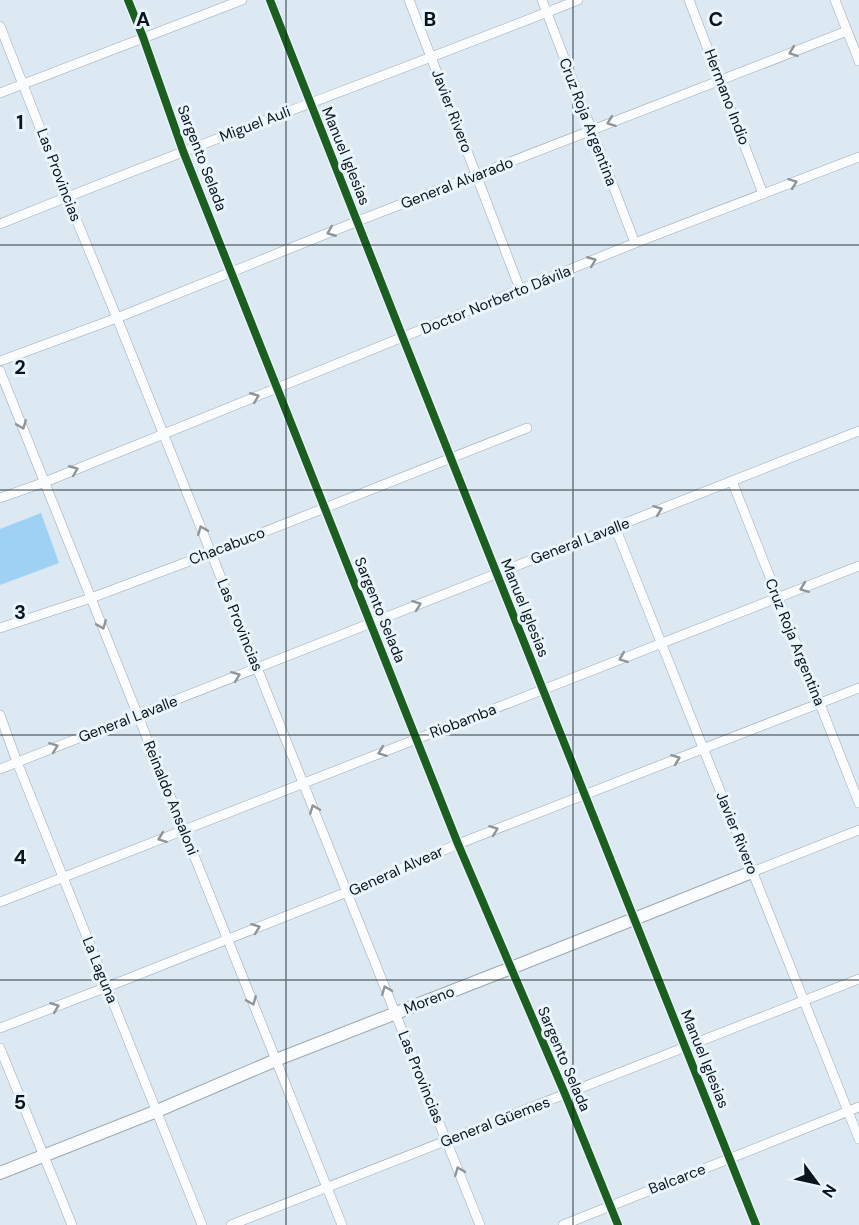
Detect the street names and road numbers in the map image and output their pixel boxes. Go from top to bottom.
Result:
street label: Hermano Indio [700,46,755,148]
street label: Cruz Roja Argentina [554,55,622,189]
street label: Javier Rivero [427,66,477,156]
street label: Miguel Auli [217,101,293,147]
street label: Sargento Selada [173,102,231,214]
street label: Manuel Iglesias [317,104,375,208]
street label: Las Provincias [32,126,86,224]
street label: General Alvarado [398,152,516,214]
street label: Doctor Norberto Dávila [418,261,574,339]
street label: General Lavalle [528,513,632,569]
street label: Chacabuco [186,522,268,570]
street label: Sargento Selada [350,554,410,666]
street label: Manuel Iglesias [496,556,554,660]
street label: Cruz Roja Argentina [760,575,830,709]
street label: Las Provincias [212,576,268,674]
street label: General Lavalle [76,691,180,747]
street label: Riobamba [427,699,499,743]
street label: Reinaldo Ansaloni [139,738,203,858]
street label: Javier Rivero [711,789,763,877]
street label: General Alvear [346,841,447,901]
street label: La Laguna [78,934,122,1006]
street label: Moreno [401,981,457,1019]
street label: Sargento Selada [533,1003,595,1115]
street label: Manuel Iglesias [676,1007,734,1111]
street label: Las Provincias [393,1028,449,1126]
street label: General Güemes [437,1092,553,1152]
street label: Balcarce [646,1159,708,1199]

